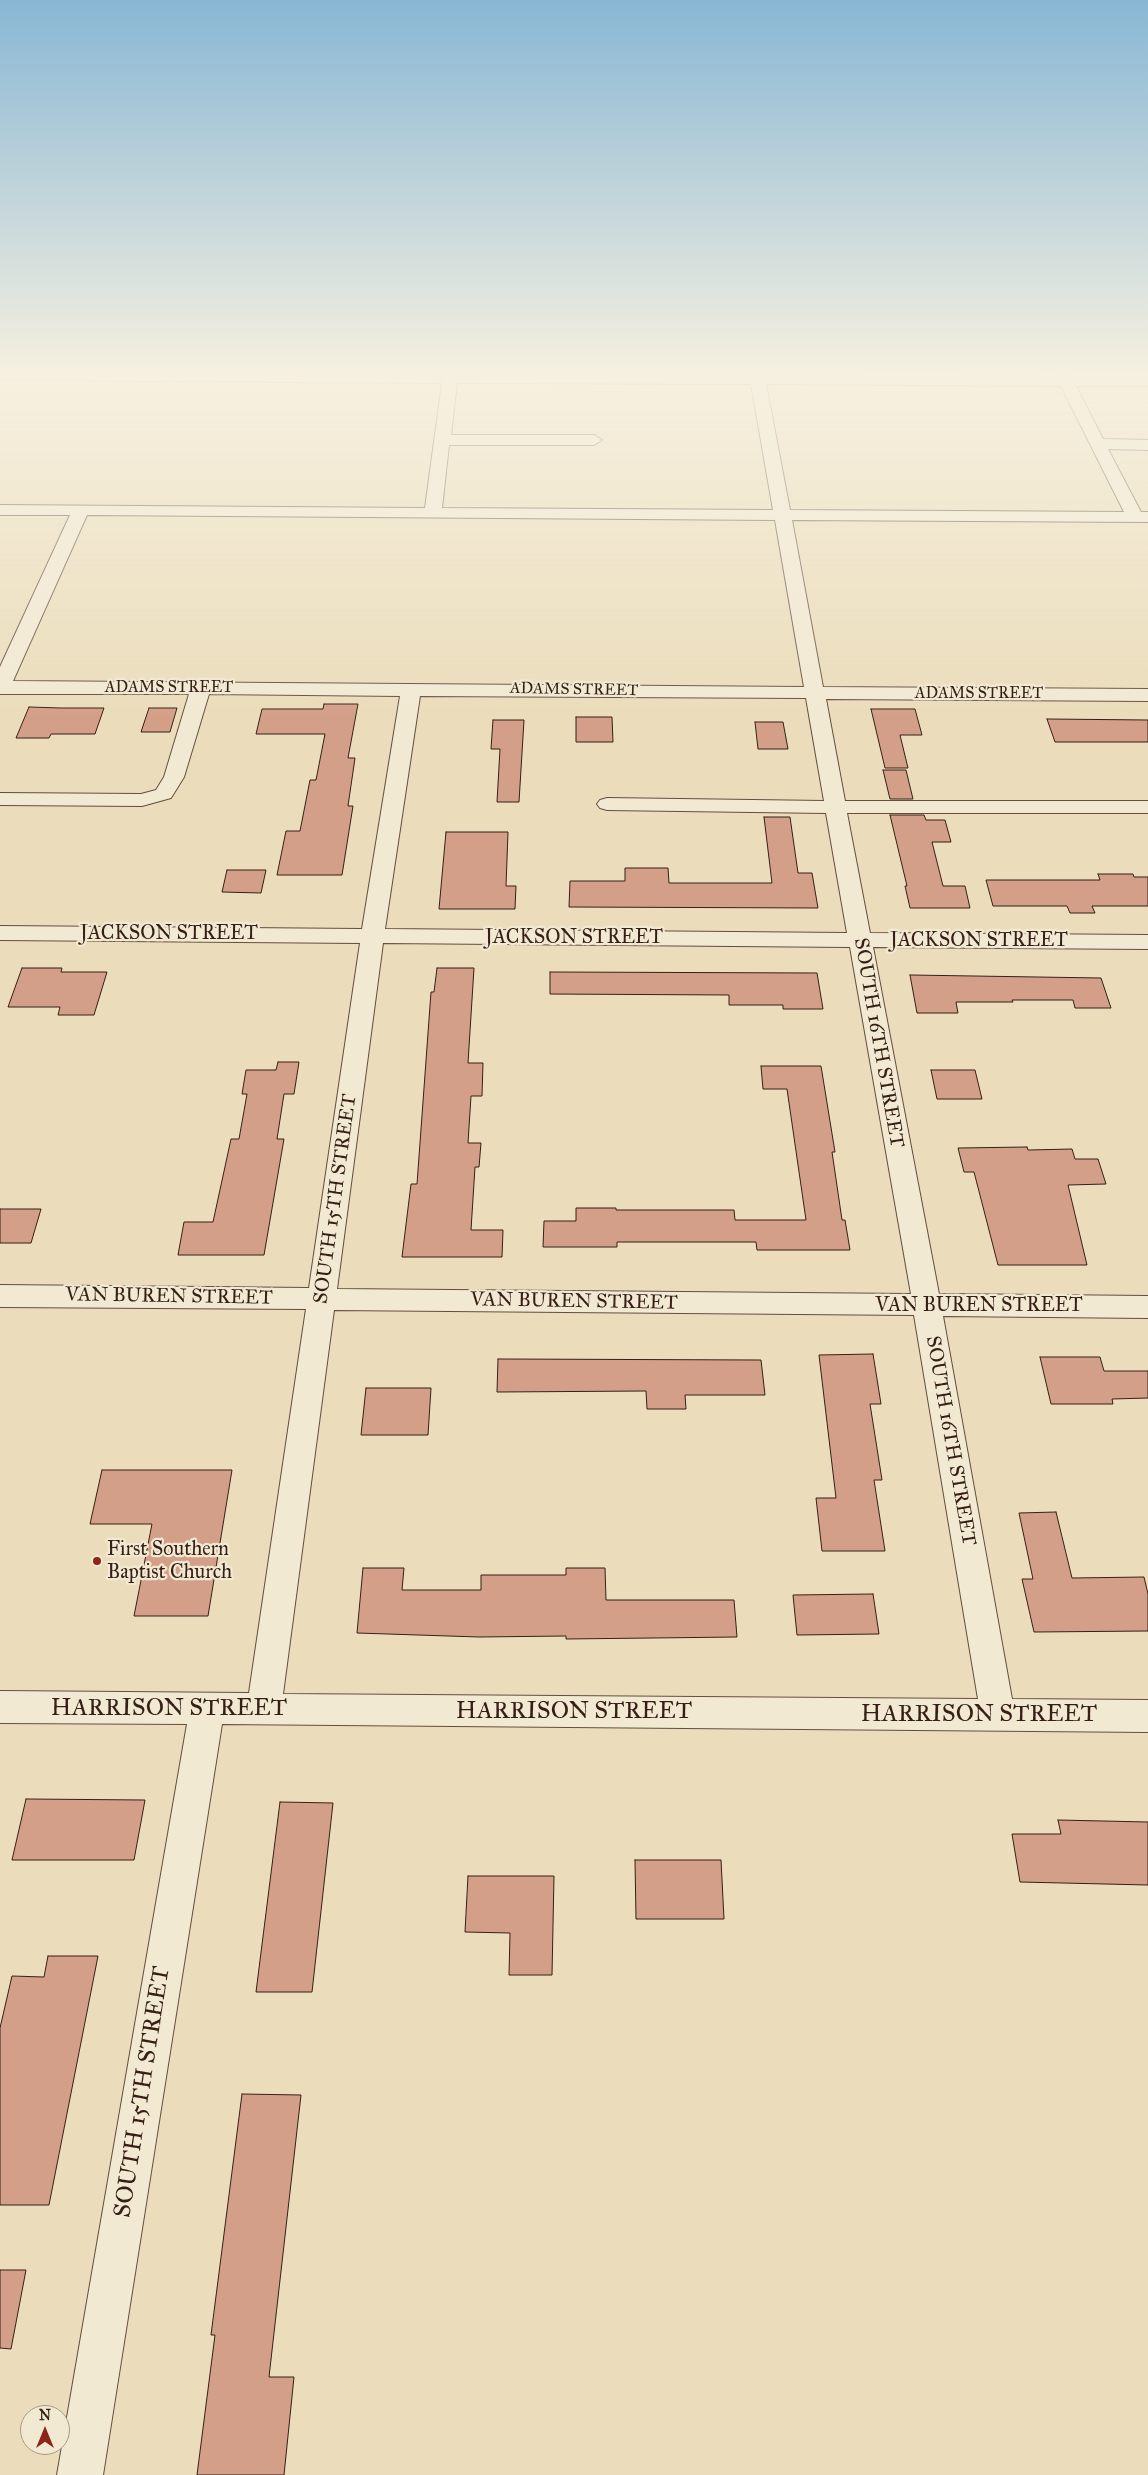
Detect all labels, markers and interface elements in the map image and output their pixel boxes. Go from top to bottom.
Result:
street label: ADAMS STREET [105,678,233,698]
street label: ADAMS STREET [510,679,638,701]
street label: ADAMS STREET [915,684,1043,704]
street label: JACKSON STREET [80,922,258,946]
street label: JACKSON STREET [485,926,663,950]
street label: JACKSON STREET [890,929,1068,953]
street label: SOUTH 16TH STREET [848,936,908,1150]
street label: SOUTH 15TH STREET [309,1093,363,1305]
street label: VAN BUREN STREET [65,1283,273,1311]
street label: VAN BUREN STREET [470,1288,678,1316]
street label: VAN BUREN STREET [875,1294,1083,1318]
street label: SOUTH 16TH STREET [920,1334,980,1548]
place label: First Southern Baptist Church [107,1538,232,1585]
marker: First Southern Baptist Church [91,1555,103,1567]
street label: HARRISON STREET [51,1695,287,1723]
street label: HARRISON STREET [456,1698,692,1726]
street label: HARRISON STREET [861,1701,1097,1729]
street label: SOUTH 15TH STREET [109,1964,177,2220]
north arrow [20,2405,70,2455]
text: N [39,2407,51,2424]

